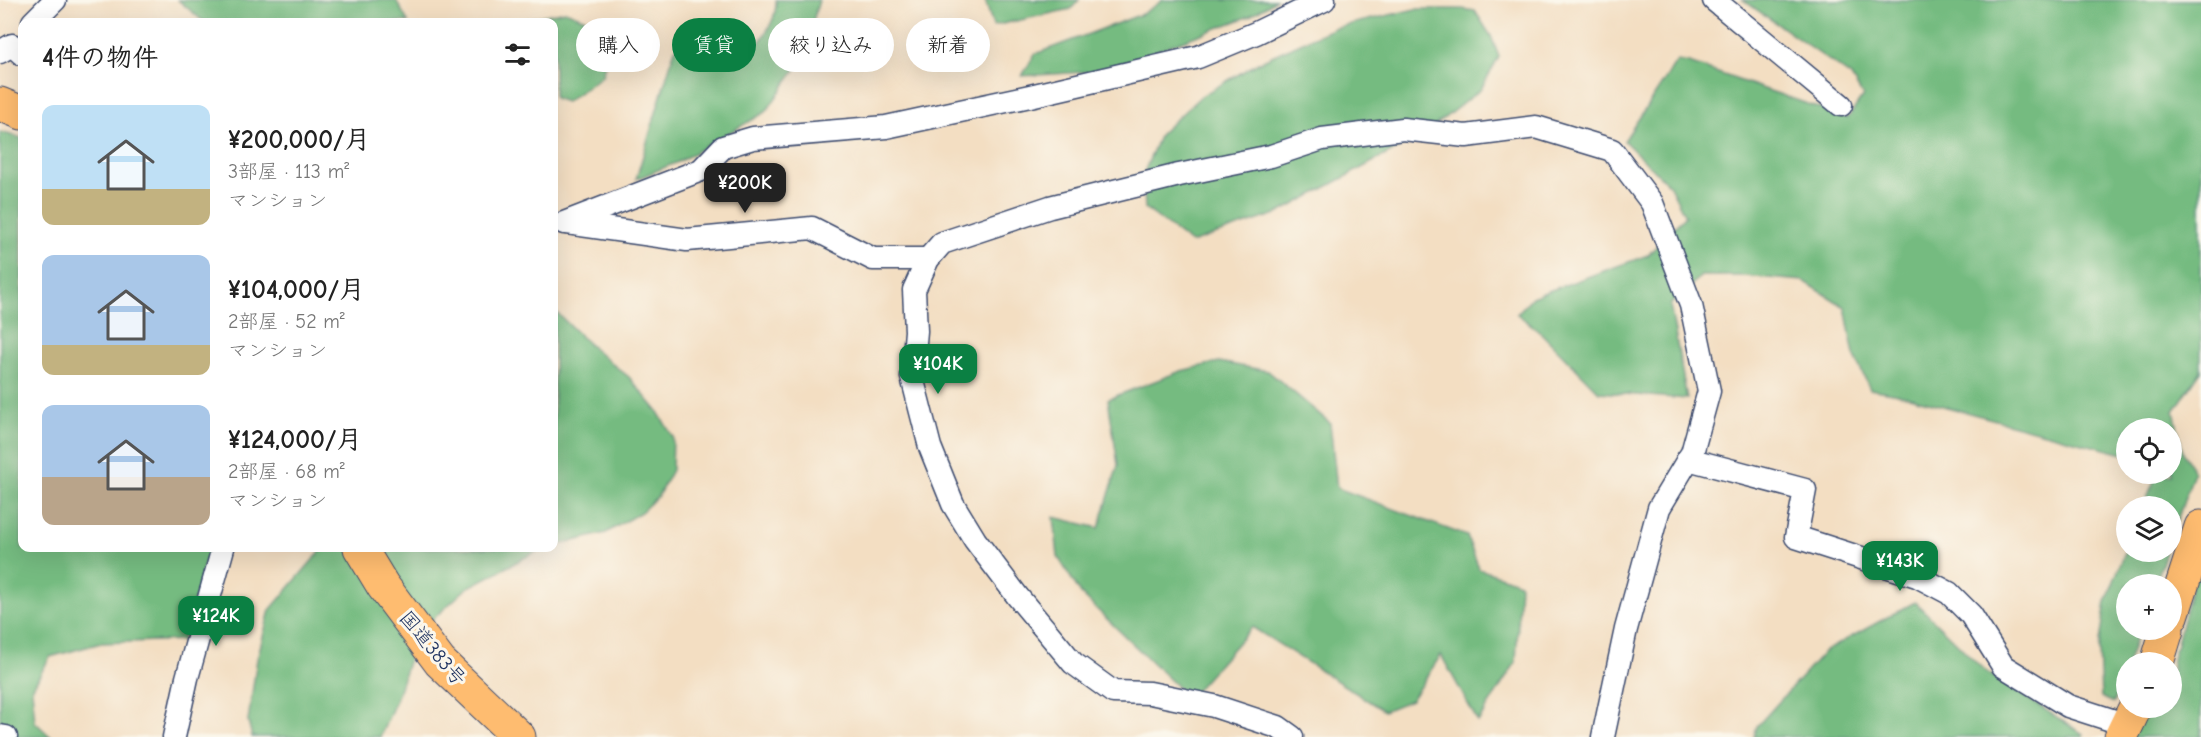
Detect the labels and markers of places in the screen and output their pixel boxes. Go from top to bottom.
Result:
pin: ¥200K [703,163,787,214]
pin: ¥104K [896,344,980,395]
pin: ¥143K [1858,541,1942,592]
pin: ¥124K [174,596,258,647]

